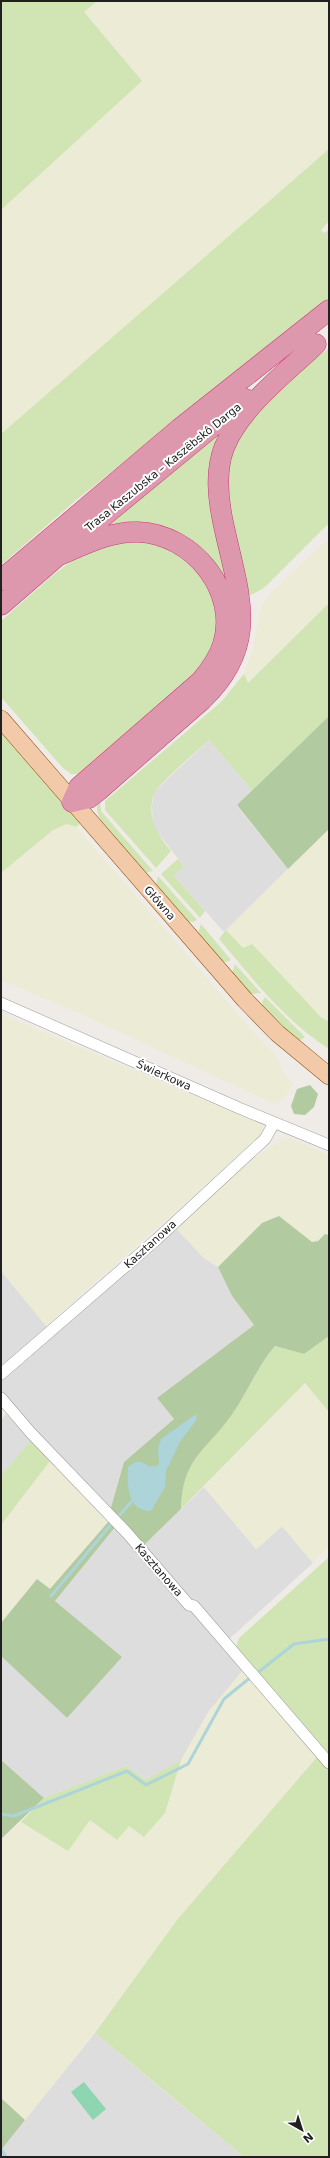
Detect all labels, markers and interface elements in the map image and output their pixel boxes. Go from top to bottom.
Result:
street label: Trasa Kaszubska – Kaszëbskô Darga [82,400,244,535]
street label: Główna [141,884,178,923]
street label: Świerkowa [134,1058,193,1093]
street label: Kasztanowa [122,1218,179,1271]
street label: Kasztanowa [132,1541,185,1599]
north arrow [282,2110,322,2150]
text: N [300,2129,316,2145]

